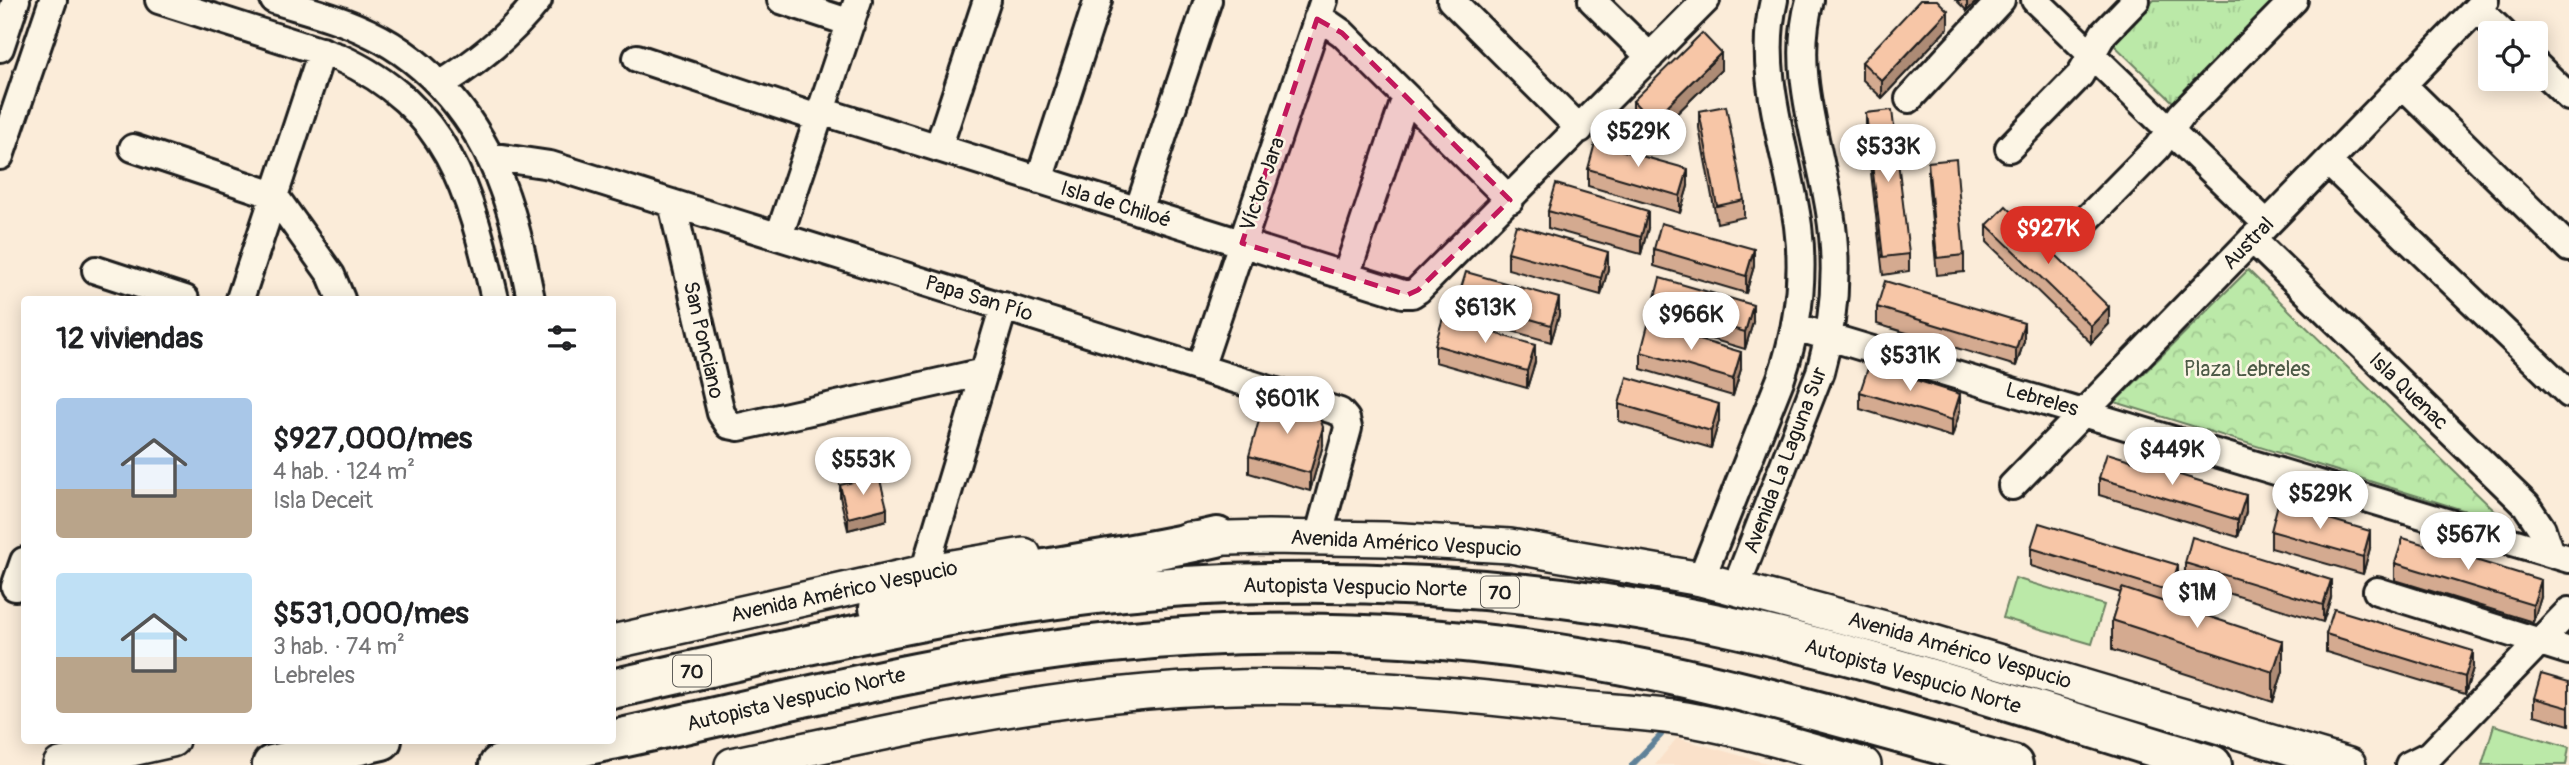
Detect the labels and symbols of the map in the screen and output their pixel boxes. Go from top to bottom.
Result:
pin: $529K [1589,110,1687,169]
pin: $533K [1839,124,1937,184]
street label: Víctor Jara [1234,133,1291,235]
street label: Isla de Chiloé [1057,175,1174,234]
pin: $927K [1999,206,2097,266]
street label: Austral [2217,211,2280,276]
street label: Papa San Pío [922,269,1036,328]
street label: San Ponciano [677,279,730,401]
pin: $613K [1436,286,1534,345]
pin: $966K [1642,292,1740,352]
pin: $531K [1861,334,1959,393]
street label: Isla Quenac [2363,347,2454,436]
park label: Plaza Lebreles [2184,356,2311,383]
street label: Avenida La Laguna Sur [1737,363,1834,557]
pin: $601K [1238,376,1336,436]
street label: Lebreles [2002,376,2082,423]
pin: $449K [2123,428,2221,487]
pin: $553K [814,438,912,497]
pin: $529K [2271,472,2369,531]
pin: $567K [2419,512,2517,572]
street label: Avenida Américo Vespucio [1290,524,1522,563]
street label: Avenida Américo Vespucio [728,554,960,629]
pin: $1M [2163,570,2231,630]
street label: Autopista Vespucio Norte [1243,572,1468,603]
road number: 70 [1481,576,1519,608]
street label: Avenida Américo Vespucio [1845,606,2075,695]
street label: Autopista Vespucio Norte [1802,633,2025,720]
road number: 70 [673,656,711,686]
street label: Autopista Vespucio Norte [684,661,909,738]

